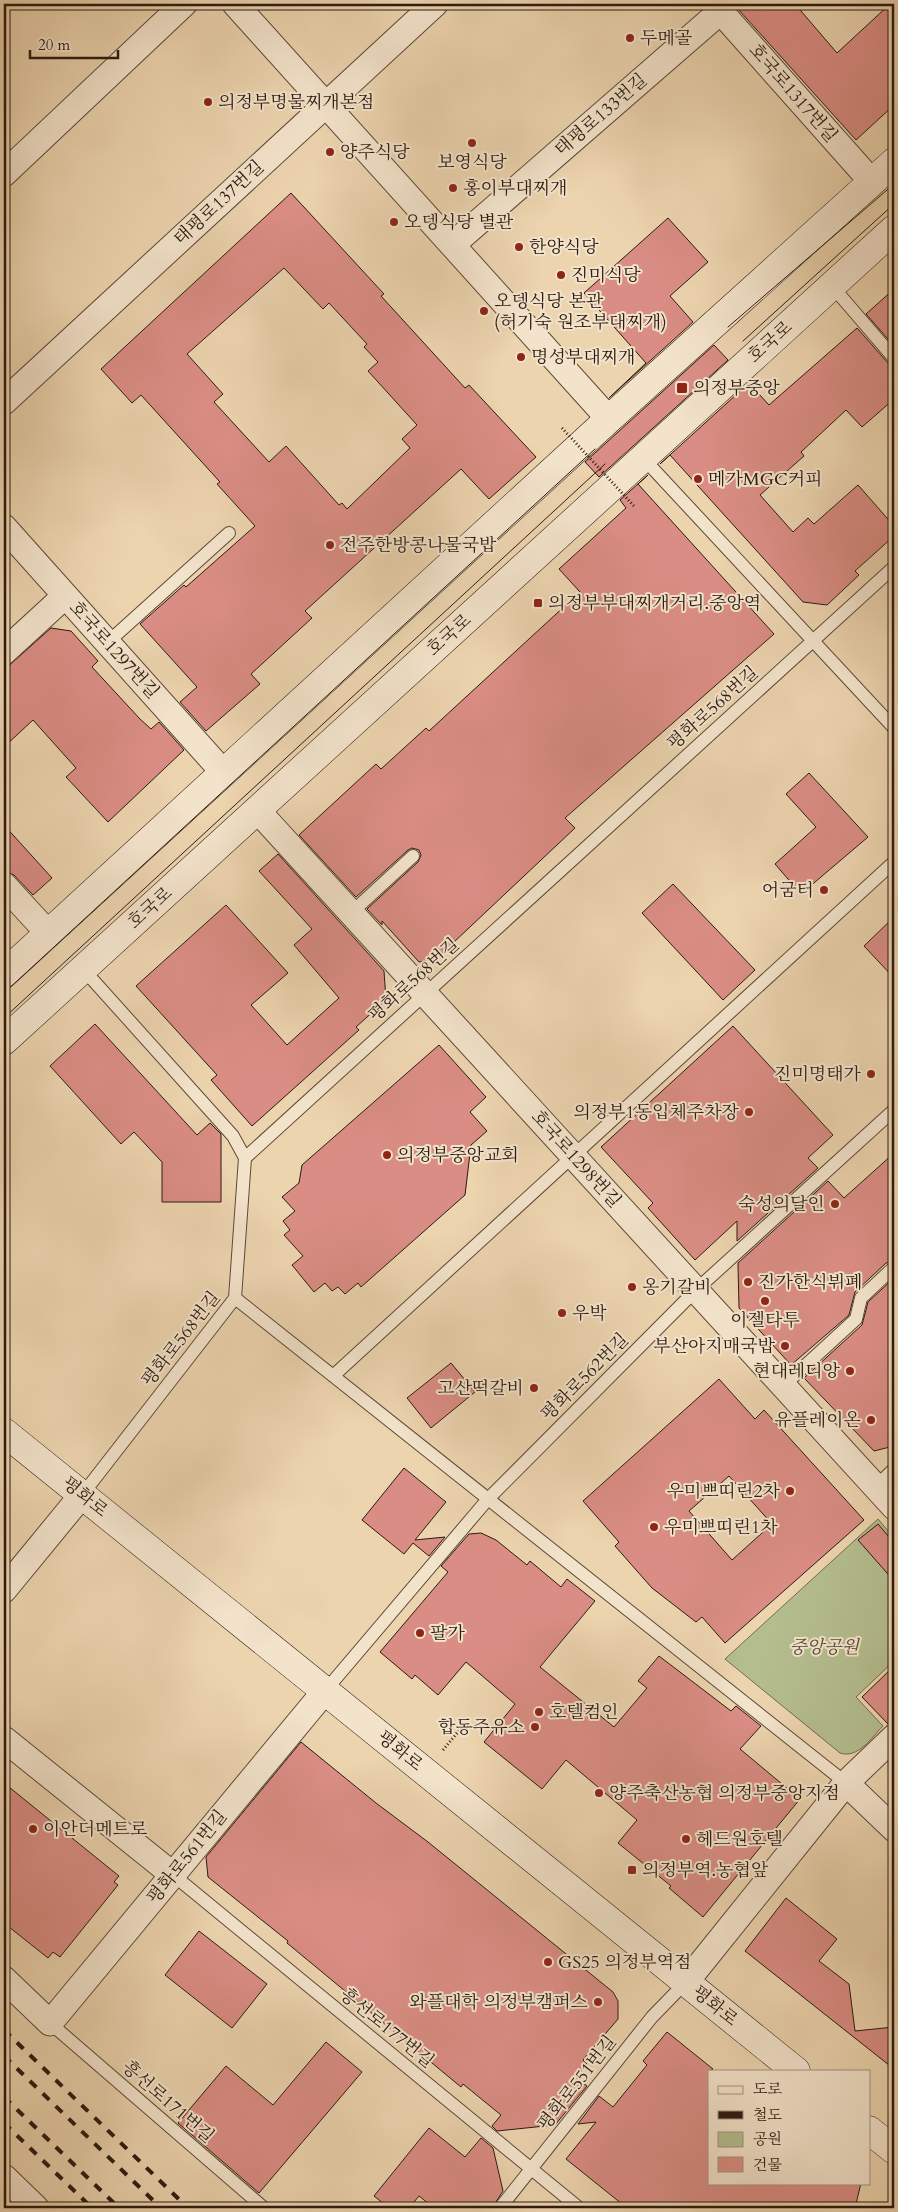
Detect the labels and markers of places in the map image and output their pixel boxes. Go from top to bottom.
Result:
place label: 두메골 [640,26,693,51]
marker: 두메골 [624,32,636,44]
place label: 의정부명물찌개본점 [218,90,375,115]
marker: 의정부명물찌개본점 [202,96,214,108]
marker: 보영식당 [466,137,478,149]
place label: 양주식당 [340,140,410,165]
marker: 양주식당 [324,146,336,158]
place label: 보영식당 [437,150,507,175]
place label: 홍이부대찌개 [463,176,567,201]
marker: 홍이부대찌개 [447,182,459,194]
place label: 오뎅식당 별관 [404,210,514,235]
marker: 오뎅식당 별관 [388,216,400,228]
place label: 한양식당 [529,235,599,260]
marker: 한양식당 [513,241,525,253]
place label: 진미식당 [571,263,641,288]
marker: 진미식당 [555,269,567,281]
place label: 오뎅식당 본관 (허기숙 원조부대찌개) [494,289,667,335]
marker: 오뎅식당 본관 (허기숙 원조부대찌개) [478,305,490,317]
place label: 명성부대찌개 [531,345,635,370]
marker: 명성부대찌개 [515,351,527,363]
place label: 의정부중앙 [693,376,781,401]
marker: 의정부중앙 [675,381,689,395]
place label: 메가MGC커피 [708,467,823,492]
marker: 메가MGC커피 [692,473,704,485]
place label: 전주한방콩나물국밥 [340,533,497,558]
marker: 전주한방콩나물국밥 [324,539,336,551]
place label: 의정부부대찌개거리.중앙역 [548,591,761,616]
marker: 의정부부대찌개거리.중앙역 [532,597,544,609]
place label: 어굼터 [762,878,814,903]
marker: 어굼터 [818,884,830,896]
place label: 진미명태가 [774,1062,862,1087]
marker: 진미명태가 [865,1068,877,1080]
place label: 의정부1동입체주차장 [573,1100,740,1125]
marker: 의정부1동입체주차장 [743,1106,755,1118]
place label: 의정부중앙교회 [397,1143,519,1168]
marker: 의정부중앙교회 [381,1149,393,1161]
place label: 숙성의달인 [738,1192,825,1217]
marker: 숙성의달인 [829,1198,841,1210]
place label: 진가한식뷔폐 [758,1270,862,1295]
place label: 옹기갈비 [642,1275,712,1300]
marker: 진가한식뷔폐 [742,1276,754,1288]
marker: 옹기갈비 [626,1281,638,1293]
marker: 이젤타투 [759,1295,771,1307]
place label: 우박 [572,1301,607,1326]
marker: 우박 [556,1307,568,1319]
place label: 이젤타투 [730,1308,800,1333]
place label: 부산아지매국밥 [653,1334,776,1359]
marker: 부산아지매국밥 [779,1340,791,1352]
place label: 현대레디앙 [753,1359,841,1384]
marker: 현대레디앙 [844,1365,856,1377]
place label: 고산떡갈비 [437,1376,524,1401]
marker: 고산떡갈비 [528,1382,540,1394]
place label: 유플레이온 [774,1408,861,1433]
marker: 유플레이온 [865,1414,877,1426]
place label: 우미쁘띠린2차 [666,1479,781,1504]
marker: 우미쁘띠린2차 [784,1485,796,1497]
place label: 우미쁘띠린1차 [664,1515,778,1540]
marker: 우미쁘띠린1차 [648,1521,660,1533]
place label: 팔가 [430,1621,465,1646]
marker: 팔가 [414,1627,426,1639]
place label: 호텔컴인 [549,1700,619,1725]
marker: 호텔컴인 [533,1706,545,1718]
place label: 합동주유소 [438,1715,525,1740]
marker: 합동주유소 [529,1721,541,1733]
place label: 양주축산농협 의정부중앙지점 [609,1781,840,1806]
marker: 양주축산농협 의정부중앙지점 [593,1787,605,1799]
place label: 이안더메트로 [43,1817,147,1842]
marker: 이안더메트로 [27,1823,39,1835]
place label: 헤드원호텔 [696,1827,783,1852]
marker: 헤드원호텔 [680,1833,692,1845]
place label: 의정부역.농협앞 [642,1858,769,1883]
marker: 의정부역.농협앞 [626,1864,638,1876]
place label: GS25 의정부역점 [558,1950,691,1975]
marker: GS25 의정부역점 [542,1956,554,1968]
place label: 와플대학 의정부캠퍼스 [409,1990,589,2015]
marker: 와플대학 의정부캠퍼스 [592,1996,604,2008]

